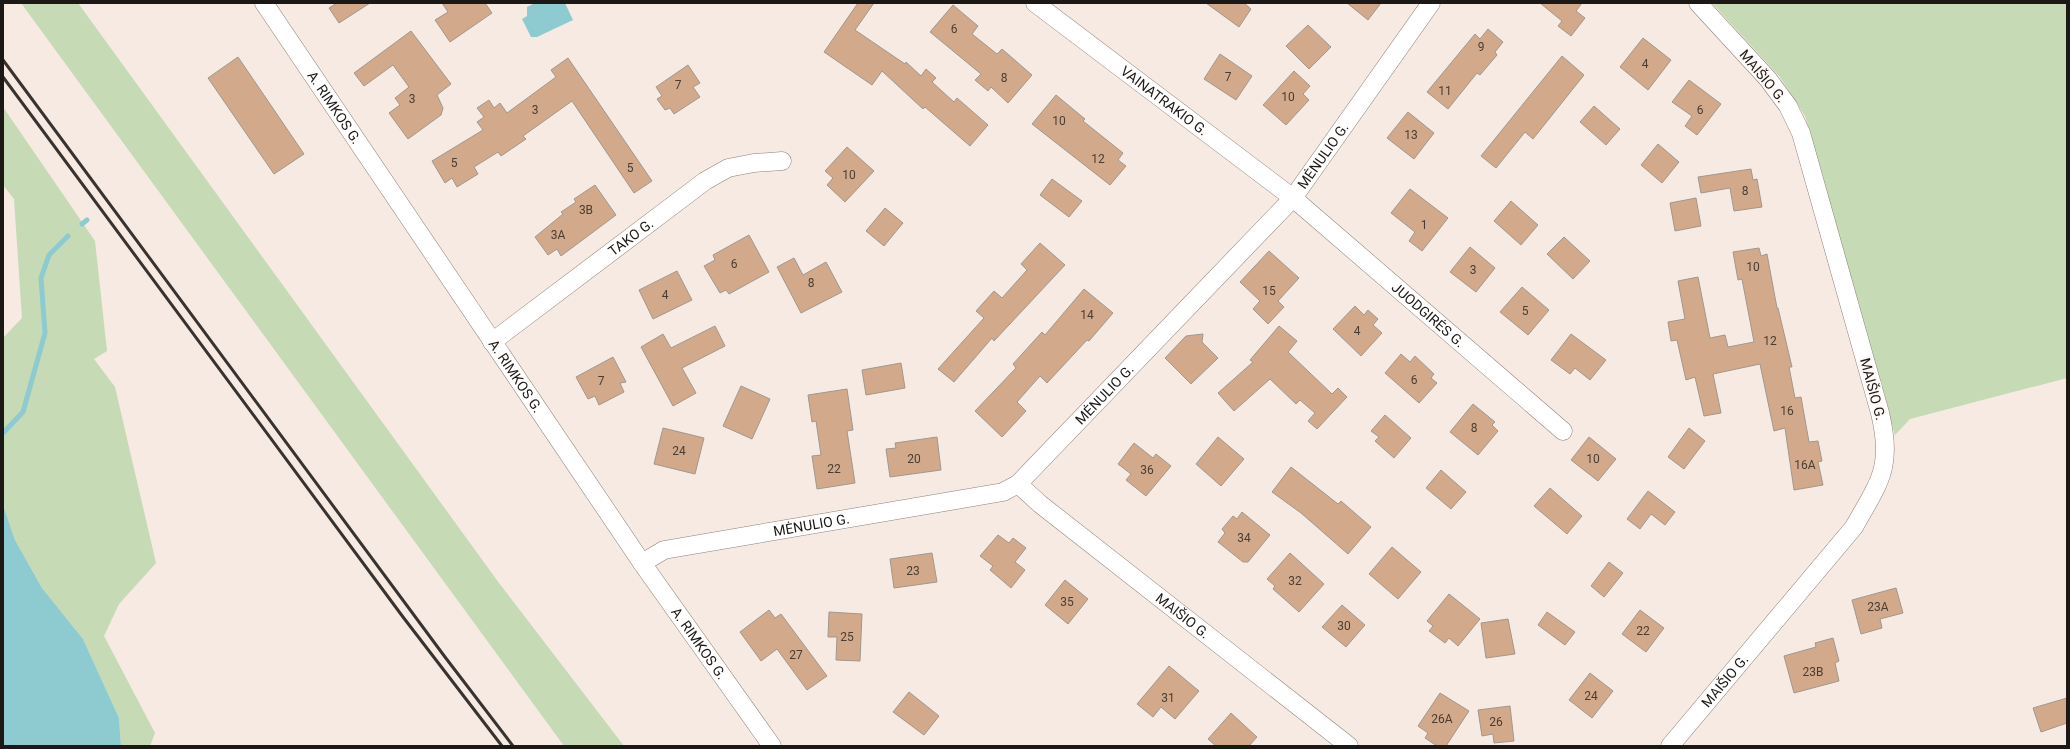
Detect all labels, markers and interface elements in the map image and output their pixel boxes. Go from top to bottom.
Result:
house number: 6 [951,22,958,36]
house number: 9 [1478,40,1484,54]
street label: MAIŠIO G. [1736,46,1790,106]
house number: 4 [1642,57,1649,71]
street label: VAINATRAKIO G. [1118,63,1211,139]
street label: A. RIMKOS G. [304,68,365,147]
house number: 7 [1225,70,1232,84]
house number: 8 [1001,71,1008,85]
house number: 7 [675,78,682,92]
house number: 11 [1438,84,1452,98]
house number: 10 [1281,90,1295,104]
house number: 3 [409,92,415,106]
house number: 3 [532,103,538,117]
house number: 6 [1697,103,1704,117]
house number: 10 [1052,114,1066,128]
street label: MĖNULIO G. [1294,120,1352,192]
house number: 13 [1404,128,1418,142]
house number: 12 [1091,152,1105,166]
house number: 5 [451,156,458,170]
house number: 5 [627,161,634,175]
house number: 10 [842,168,856,182]
house number: 8 [1742,184,1749,198]
house number: 3B [579,203,593,217]
street label: TAKO G. [605,215,656,259]
house number: 1 [1421,218,1427,232]
house number: 3A [551,228,565,242]
house number: 6 [731,257,738,271]
house number: 10 [1746,260,1760,274]
house number: 3 [1470,263,1476,277]
house number: 8 [808,276,815,290]
street label: JUODGIRĖS G. [1389,279,1468,350]
house number: 15 [1262,284,1276,298]
house number: 4 [662,288,669,302]
house number: 5 [1522,304,1529,318]
house number: 14 [1080,308,1094,322]
house number: 4 [1354,324,1361,338]
house number: 12 [1763,334,1777,348]
street label: A. RIMKOS G. [486,337,546,415]
street label: MAIŠIO G. [1857,356,1890,422]
street label: MĖNULIO G. [1072,361,1137,428]
house number: 6 [1411,373,1418,387]
house number: 7 [598,374,605,388]
house number: 16 [1780,404,1794,418]
house number: 8 [1471,421,1478,435]
house number: 24 [672,444,686,458]
house number: 20 [907,452,921,466]
house number: 10 [1586,452,1600,466]
house number: 16A [1794,458,1816,472]
house number: 22 [827,462,841,476]
house number: 36 [1140,463,1154,477]
street label: MĖNULIO G. [772,510,851,539]
house number: 34 [1237,531,1251,545]
house number: 23 [906,564,920,578]
house number: 32 [1288,574,1302,588]
street label: MAIŠIO G. [1153,590,1213,642]
house number: 35 [1060,595,1074,609]
house number: 23A [1867,600,1889,614]
street label: A. RIMKOS G. [668,604,730,682]
house number: 30 [1337,619,1351,633]
house number: 22 [1636,624,1650,638]
house number: 25 [840,630,854,644]
house number: 27 [789,648,803,662]
street label: MAIŠIO G. [1698,651,1751,710]
house number: 23B [1803,665,1823,679]
house number: 24 [1584,689,1598,703]
house number: 31 [1161,691,1175,705]
house number: 26A [1431,712,1453,726]
house number: 26 [1489,715,1503,729]

